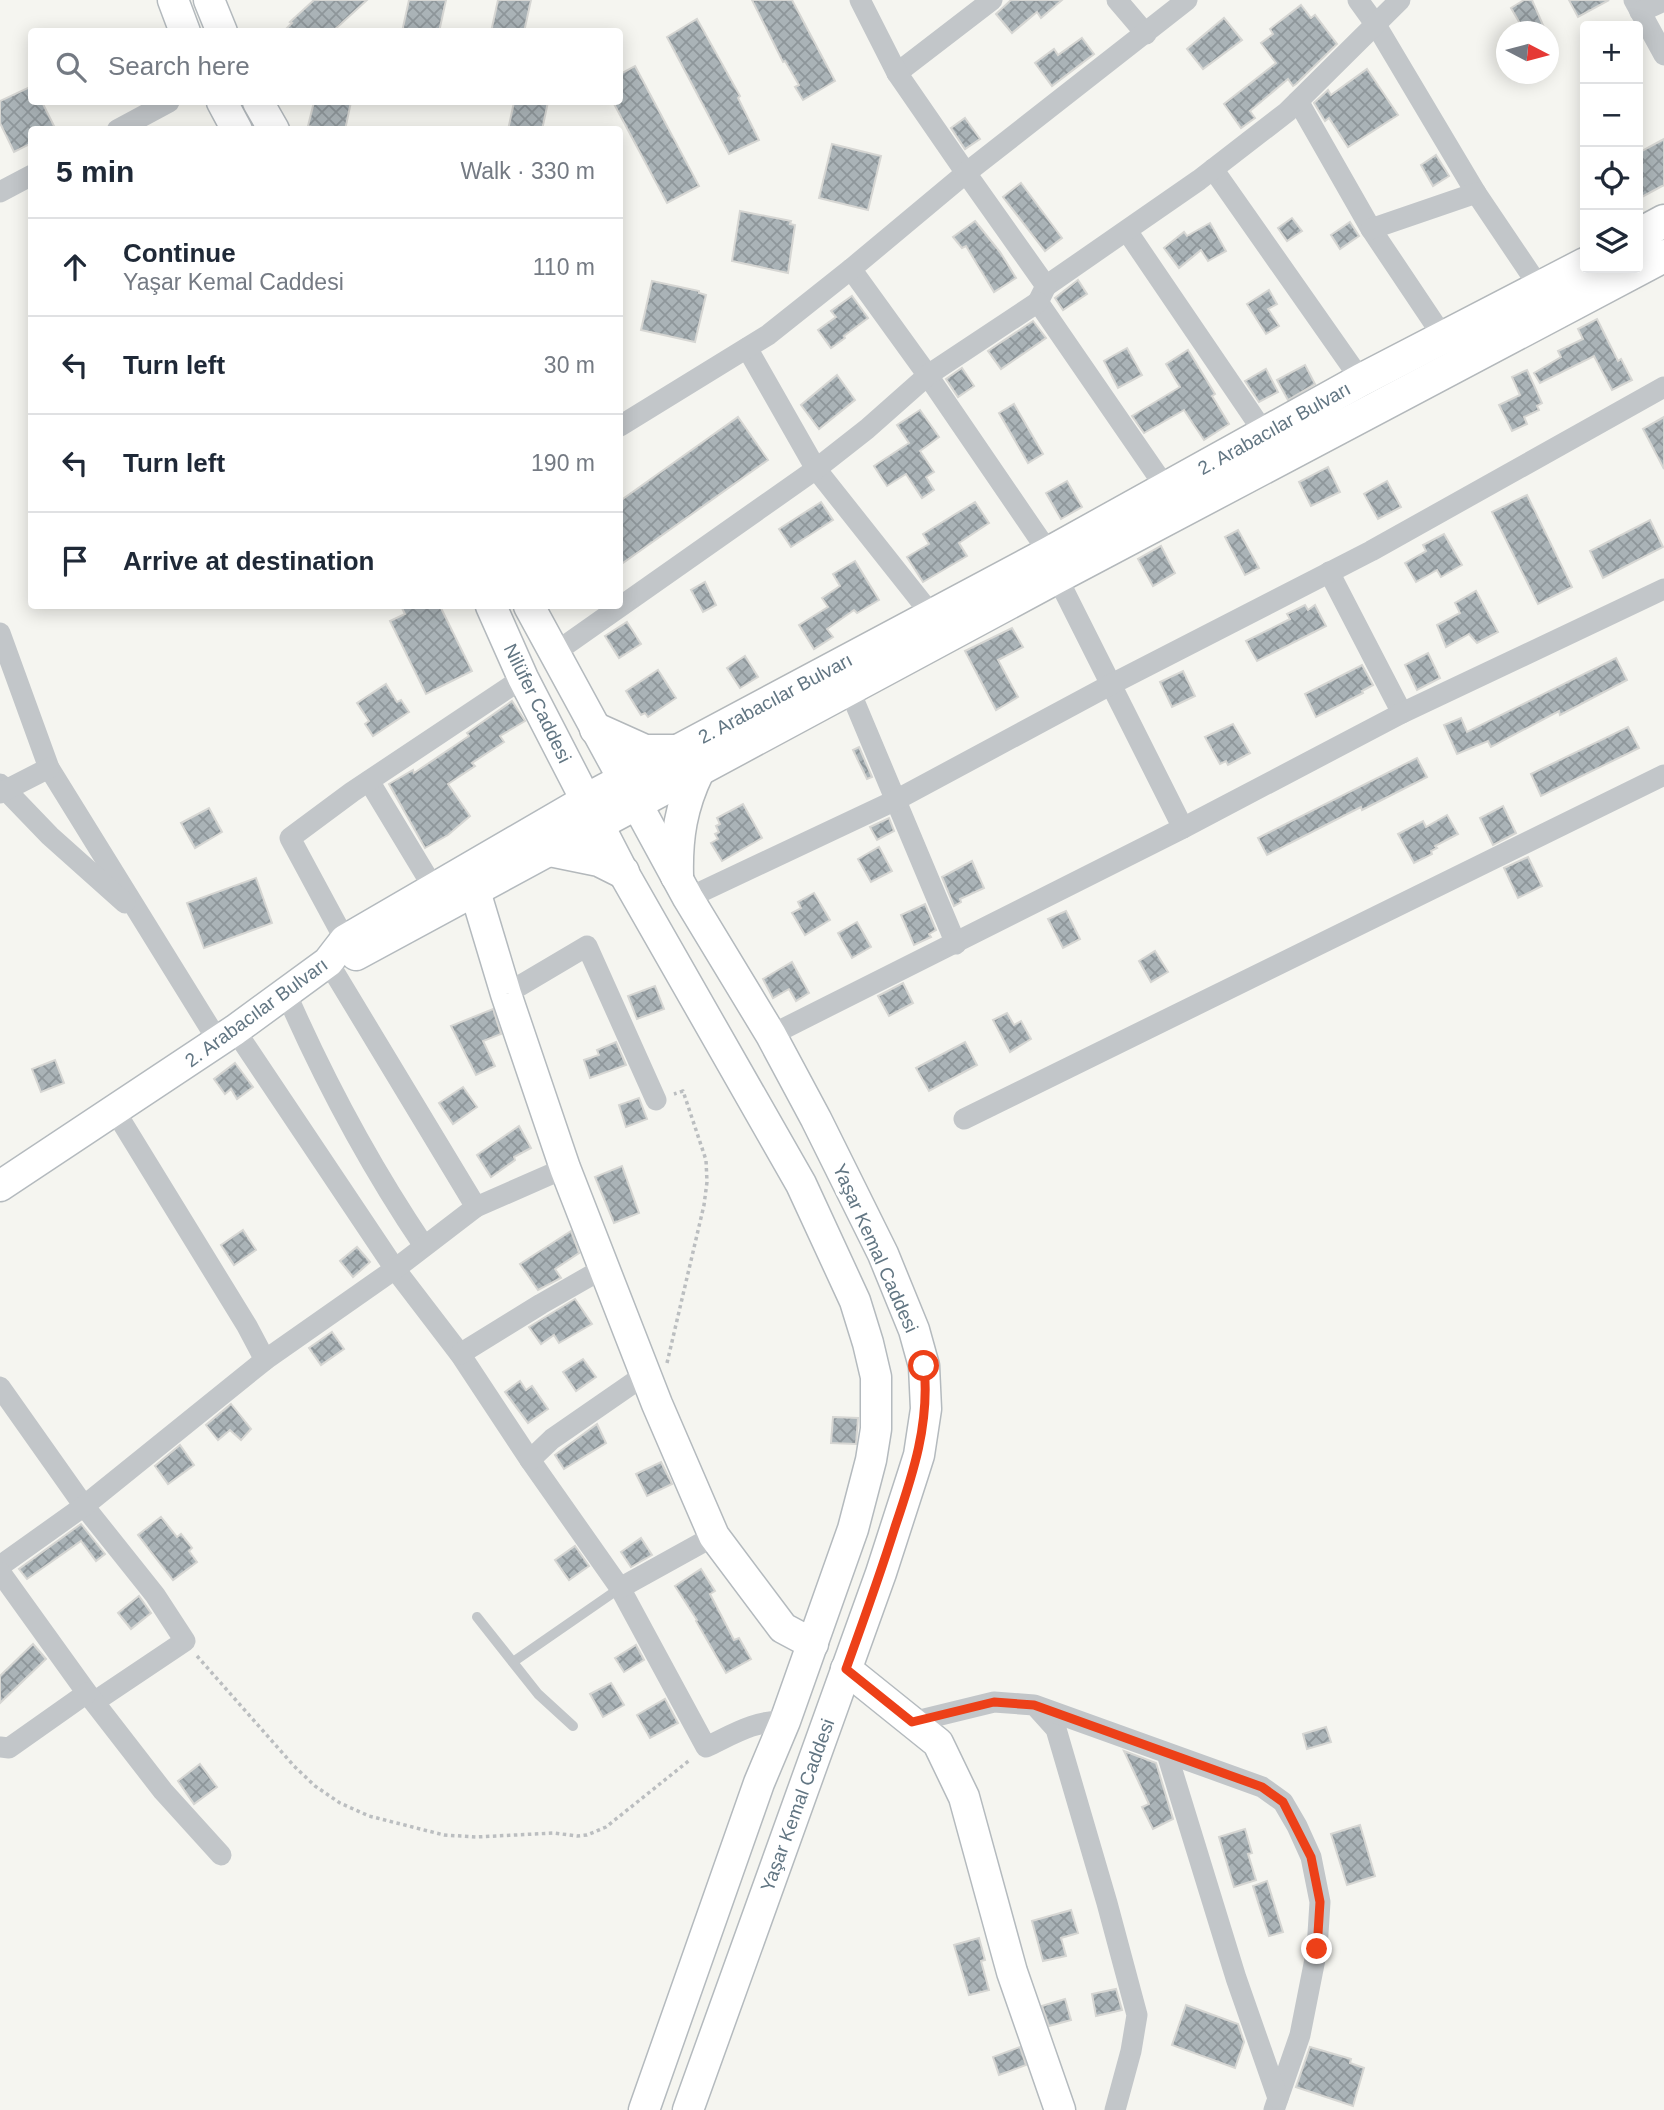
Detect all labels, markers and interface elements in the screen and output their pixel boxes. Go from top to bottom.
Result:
north arrow [1496,21,1559,84]
map controls [1580,21,1643,273]
button: + [1580,21,1643,84]
search box [28,28,623,105]
icon: search [52,48,90,86]
text: Search here [108,51,250,81]
button: − [1580,84,1643,147]
button: locate [1580,147,1643,210]
text: 5 min [56,155,134,188]
text: Walk · 330 m [460,158,595,184]
button: layers [1580,210,1643,273]
text: Continue [123,238,236,268]
icon: ahead [56,248,94,286]
text: 110 m [533,254,595,280]
text: Yaşar Kemal Caddesi [123,269,344,295]
icon: left [56,346,94,384]
text: Turn left [123,350,225,380]
text: 30 m [544,352,595,378]
street label: 2. Arabacılar Bulvarı [1194,378,1354,479]
icon: left [56,444,94,482]
text: Turn left [123,448,225,478]
text: 190 m [531,450,595,476]
icon: arrive [56,542,94,580]
text: Arrive at destination [123,546,374,576]
street label: Nilüfer Caddesi [500,640,575,766]
street label: 2. Arabacılar Bulvarı [695,649,856,748]
street label: 2. Arabacılar Bulvarı [181,954,332,1071]
street label: Yaşar Kemal Caddesi [829,1161,922,1336]
route start [908,1350,939,1381]
street label: Yaşar Kemal Caddesi [756,1716,839,1894]
route end [1301,1933,1332,1964]

